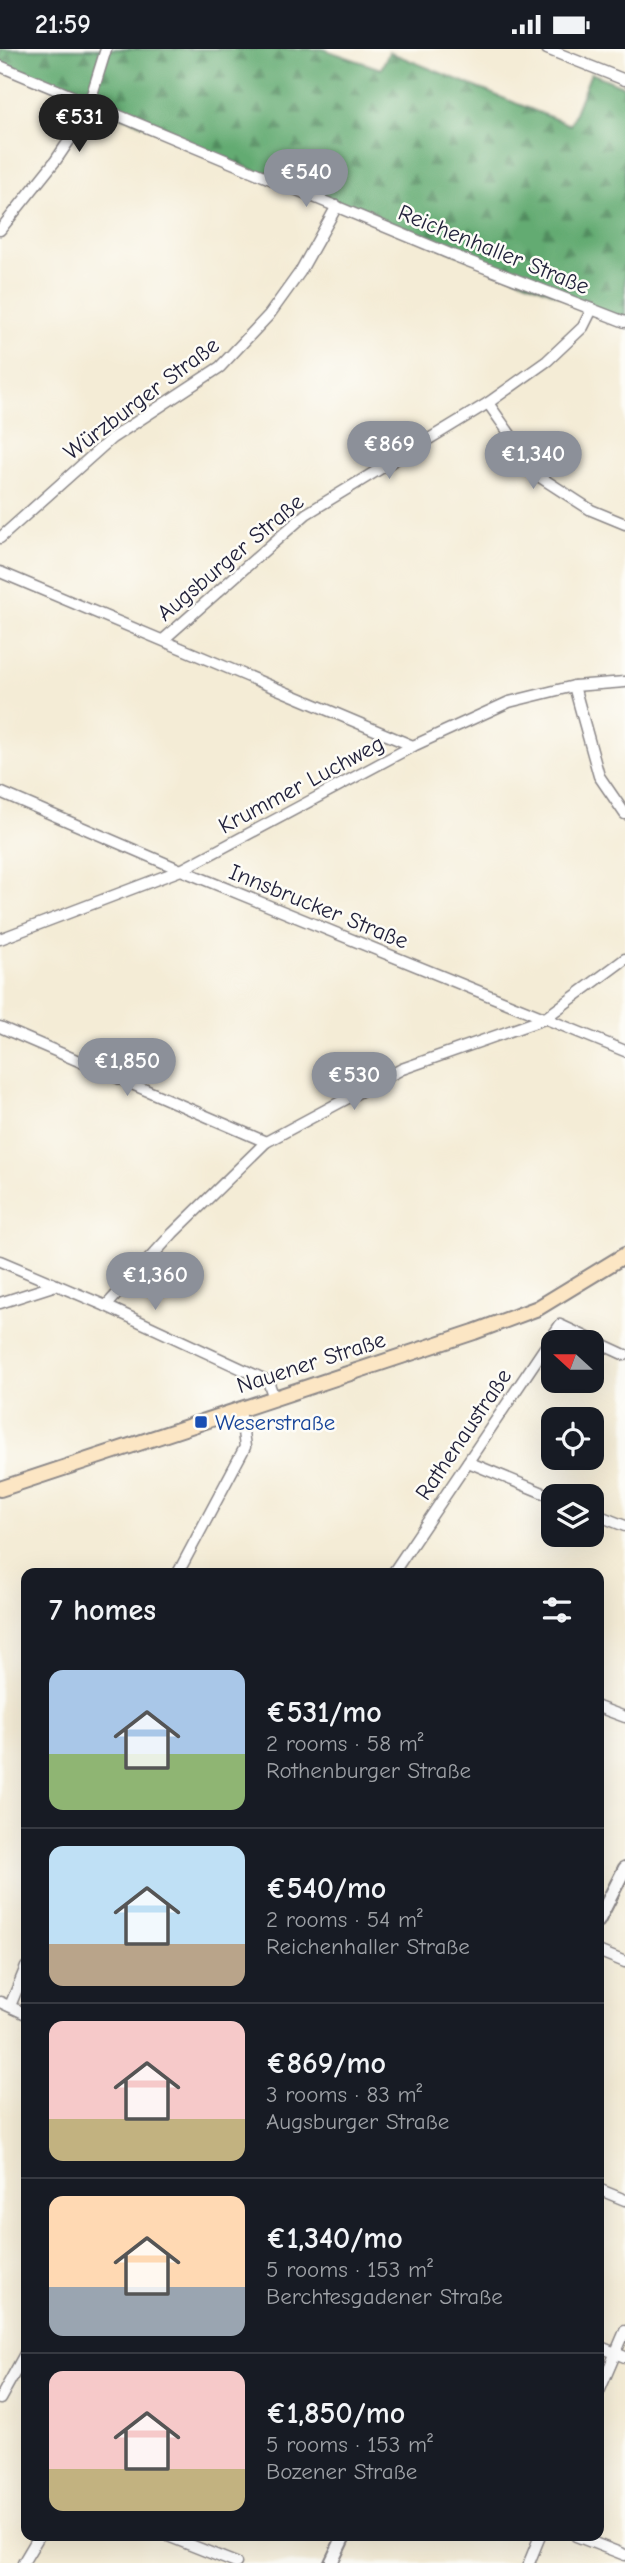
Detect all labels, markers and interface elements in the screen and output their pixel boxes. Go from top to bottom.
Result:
text: 21:59 [35,10,91,40]
pin: €531 [38,95,120,154]
text: €531 [55,103,103,130]
pin: €540 [265,149,347,209]
text: €540 [280,158,332,185]
street label: Reichenhaller Straße [394,199,593,300]
street label: Würzburger Straße [58,331,224,466]
pin: €869 [348,421,430,481]
text: €869 [363,430,415,457]
pin: €1,340 [476,431,590,491]
text: €1,340 [501,440,565,467]
street label: Augsburger Straße [151,488,309,627]
street label: Krummer Luchweg [214,729,389,839]
street label: Innsbrucker Straße [225,858,412,955]
pin: €1,850 [70,1039,184,1098]
text: €1,850 [94,1047,160,1074]
pin: €530 [313,1053,395,1112]
text: €530 [328,1061,380,1088]
pin: €1,360 [98,1253,212,1312]
text: €1,360 [122,1261,188,1288]
street label: Nauener Straße [233,1326,389,1399]
north arrow [541,1330,604,1393]
map controls [541,1330,604,1547]
street label: Rathenaustraße [410,1364,517,1505]
button: locate [541,1407,604,1470]
place label: Weserstraße [215,1409,335,1436]
marker: Weserstraße [193,1414,209,1430]
button: layers [541,1484,604,1547]
icon: filters [538,1591,576,1629]
text: 7 homes [49,1593,156,1628]
text: €531/mo [266,1695,382,1730]
icon: home [105,1698,189,1782]
text: 2 rooms · 58 m² [266,1730,424,1757]
text: Rothenburger Straße [266,1757,471,1784]
text: €540/mo [266,1871,386,1906]
icon: home [105,1874,189,1958]
text: 2 rooms · 54 m² [266,1906,423,1933]
text: Reichenhaller Straße [266,1933,470,1960]
text: €869/mo [266,2046,386,2081]
icon: home [105,2049,189,2133]
text: 3 rooms · 83 m² [266,2081,422,2108]
text: Augsburger Straße [266,2108,449,2135]
text: €1,340/mo [266,2221,403,2256]
icon: home [105,2224,189,2308]
text: 5 rooms · 153 m² [266,2256,433,2283]
text: Berchtesgadener Straße [266,2283,503,2310]
text: €1,850/mo [266,2396,405,2431]
icon: home [105,2399,189,2483]
text: 5 rooms · 153 m² [266,2431,433,2458]
text: Bozener Straße [266,2458,417,2485]

